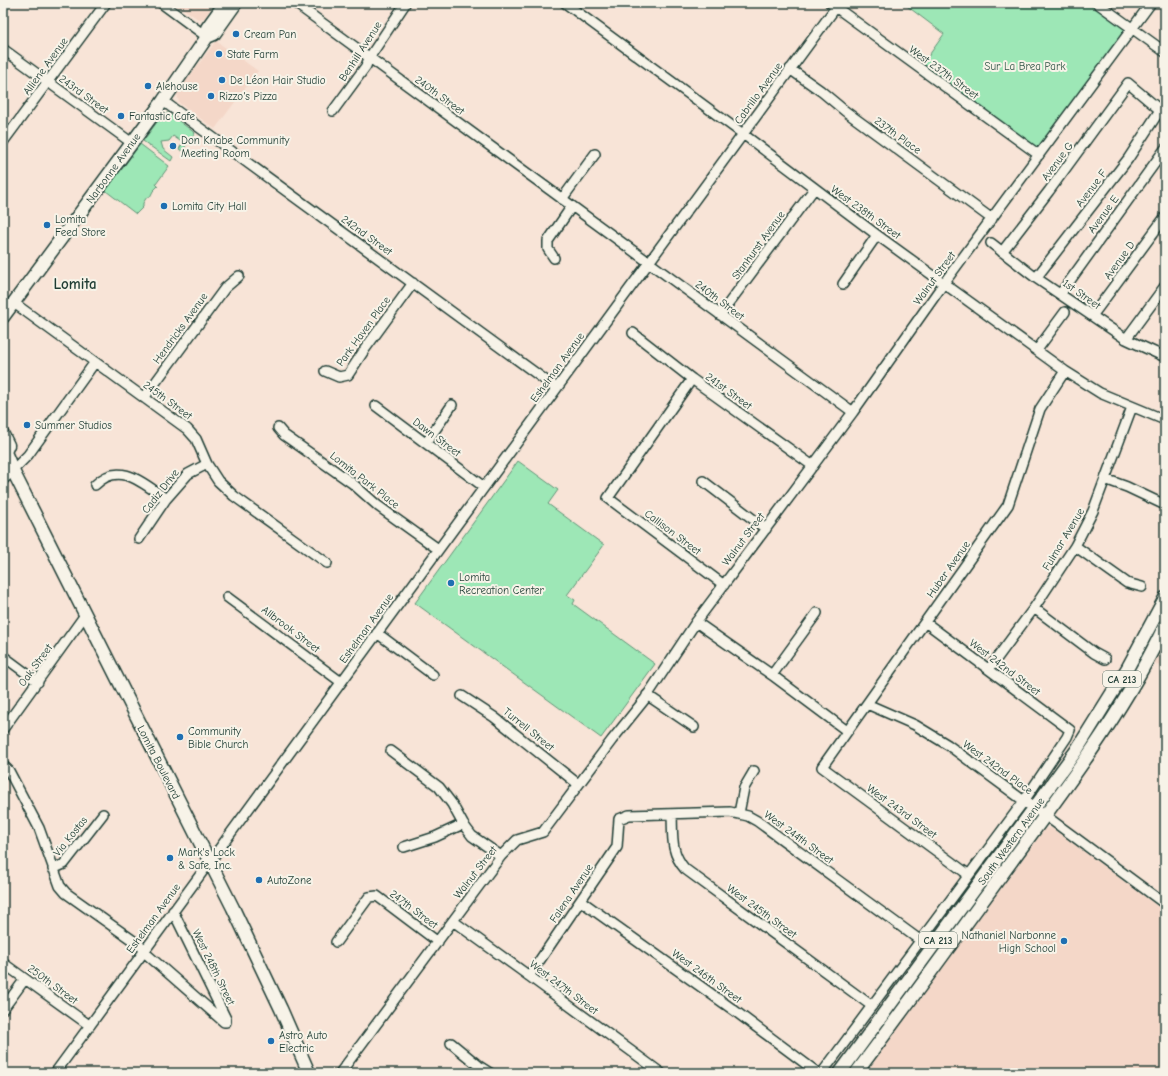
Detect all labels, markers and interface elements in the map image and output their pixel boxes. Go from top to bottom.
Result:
street label: Benhill Avenue [336,18,385,84]
place label: Cream Pan [244,28,296,41]
marker: Cream Pan [231,29,241,39]
street label: Alliene Avenue [20,35,71,98]
street label: West 237th Street [907,43,982,102]
place label: State Farm [227,48,278,61]
marker: State Farm [214,49,224,59]
street label: Cabrillo Avenue [732,60,785,127]
park label: Sur La Brea Park [984,60,1066,73]
street label: 243rd Street [57,72,112,117]
street label: 240th Street [412,73,468,118]
place label: De Léon Hair Studio [230,74,326,87]
marker: De Léon Hair Studio [217,75,227,85]
place label: Alehouse [156,80,198,93]
marker: Alehouse [143,81,153,91]
place label: Rizzo's Pizza [219,90,277,103]
marker: Rizzo's Pizza [206,91,216,101]
place label: Fantastic Cafe [129,110,195,123]
marker: Fantastic Cafe [116,111,126,121]
street label: 237th Place [872,114,924,157]
street label: Narbonne Avenue [84,130,144,206]
place label: Don Knabe Community Meeting Room [181,134,290,160]
street label: Avenue G [1039,139,1076,183]
marker: Don Knabe Community Meeting Room [168,141,178,151]
street label: Avenue F [1073,166,1110,210]
street label: West 238th Street [828,183,904,243]
street label: Avenue E [1085,192,1122,236]
place label: Lomita City Hall [172,200,246,213]
marker: Lomita City Hall [159,201,169,211]
street label: Stanhurst Avenue [729,208,788,282]
place label: Lomita Feed Store [55,213,106,239]
street label: 242nd Street [339,213,395,259]
marker: Lomita Feed Store [42,220,52,230]
street label: Avenue D [1101,239,1138,282]
street label: Walnut Street [911,248,959,308]
district label: Lomita [53,275,97,293]
street label: 1st Street [1060,277,1104,313]
street label: 240th Street [693,278,747,324]
street label: Hendricks Avenue [150,290,211,366]
street label: Park Haven Place [334,293,393,369]
street label: Eshelman Avenue [528,329,587,405]
street label: 241st Street [703,370,755,413]
street label: 245th Street [141,378,195,423]
street label: Dawn Street [410,415,464,460]
place label: Summer Studios [35,419,112,432]
marker: Summer Studios [22,420,32,430]
street label: Lomita Park Place [327,449,402,512]
street label: Cadiz Drive [139,466,182,516]
street label: Fulmar Avenue [1040,505,1087,573]
street label: Callison Street [642,507,704,558]
street label: Walnut Street [719,510,768,568]
street label: Huber Avenue [924,538,973,600]
place label: Lomita Recreation Center [459,571,544,597]
marker: Lomita Recreation Center [446,578,456,588]
street label: Eshelman Avenue [337,590,396,666]
street label: Allbrook Street [259,603,323,656]
street label: West 242nd Street [967,636,1043,699]
street label: Oak Street [16,641,56,689]
road number: CA 213 [1103,671,1141,687]
street label: Turrell Street [501,705,557,754]
street label: Lomita Boulevard [134,723,183,801]
place label: Community Bible Church [188,725,248,751]
marker: Community Bible Church [175,732,185,742]
street label: West 242nd Place [960,738,1036,797]
street label: West 243rd Street [864,782,940,842]
street label: South Western Avenue [975,795,1048,888]
street label: West 244th Street [762,808,837,867]
street label: Via Kostas [50,814,91,859]
street label: Walnut Street [451,843,500,901]
place label: Mark's Lock & Safe, Inc. [178,846,235,872]
marker: Mark's Lock & Safe, Inc. [165,853,175,863]
street label: Falena Avenue [547,861,596,925]
place label: AutoZone [267,874,312,887]
marker: AutoZone [254,875,264,885]
street label: Eshelman Avenue [124,880,183,956]
street label: West 245th Street [724,882,800,942]
street label: 247th Street [387,887,441,932]
street label: West 248th Street [190,927,238,1008]
place label: Nathaniel Narbonne High School [962,929,1056,955]
road number: CA 213 [919,932,957,948]
marker: Nathaniel Narbonne High School [1059,936,1069,946]
street label: West 246th Street [669,947,745,1007]
street label: West 247th Street [527,957,601,1018]
street label: 250th Street [25,962,81,1007]
place label: Astro Auto Electric [279,1029,328,1055]
marker: Astro Auto Electric [266,1036,276,1046]

